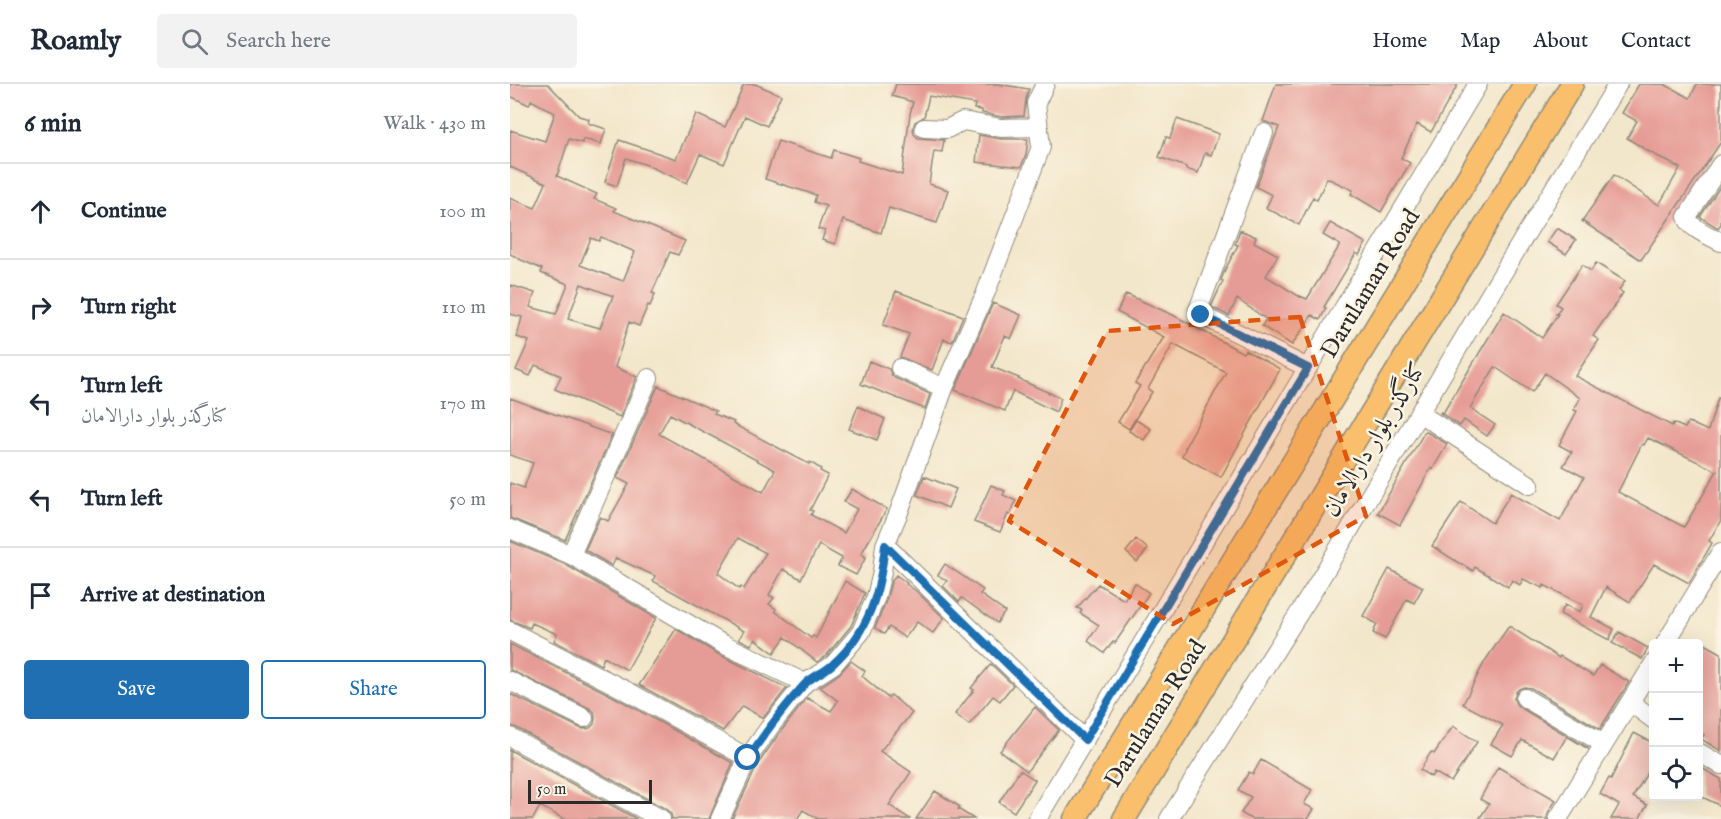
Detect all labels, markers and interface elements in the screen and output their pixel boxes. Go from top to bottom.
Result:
search box [157,14,577,68]
text: Roamly [30,24,121,59]
icon: search [178,25,211,58]
text: Search here [226,27,331,55]
text: Home [1372,28,1427,55]
text: Map [1460,28,1500,55]
text: About [1533,28,1588,55]
text: Contact [1621,28,1691,55]
text: 6 min [24,107,82,140]
text: Walk · 430 m [383,111,486,136]
icon: ahead [24,195,57,228]
text: Continue [81,197,167,225]
text: 100 m [439,199,486,224]
street label: Darulaman Road [1314,203,1428,364]
icon: right [24,291,57,324]
text: Turn right [81,293,176,321]
text: 110 m [442,295,486,320]
route end [1187,301,1213,327]
street label: کنارگذر بلوار دارالامان [1314,355,1433,523]
text: Turn left [81,372,163,400]
icon: left [24,387,57,420]
text: 170 m [440,391,486,416]
text: کنارگذر بلوار دارالامان [81,404,227,429]
icon: left [24,483,57,516]
text: Turn left [81,485,163,513]
text: 50 m [449,487,486,512]
icon: arrive [24,579,57,612]
text: Arrive at destination [81,581,265,609]
street label: Darulaman Road [1098,634,1214,794]
map controls [1649,639,1703,801]
button: + [1649,639,1703,693]
button: Save [24,660,249,719]
button: Share [261,660,486,719]
button: − [1649,693,1703,747]
route start [734,744,760,770]
button: locate [1649,747,1703,801]
scale bar [528,777,652,804]
text: 50 m [537,780,566,800]

